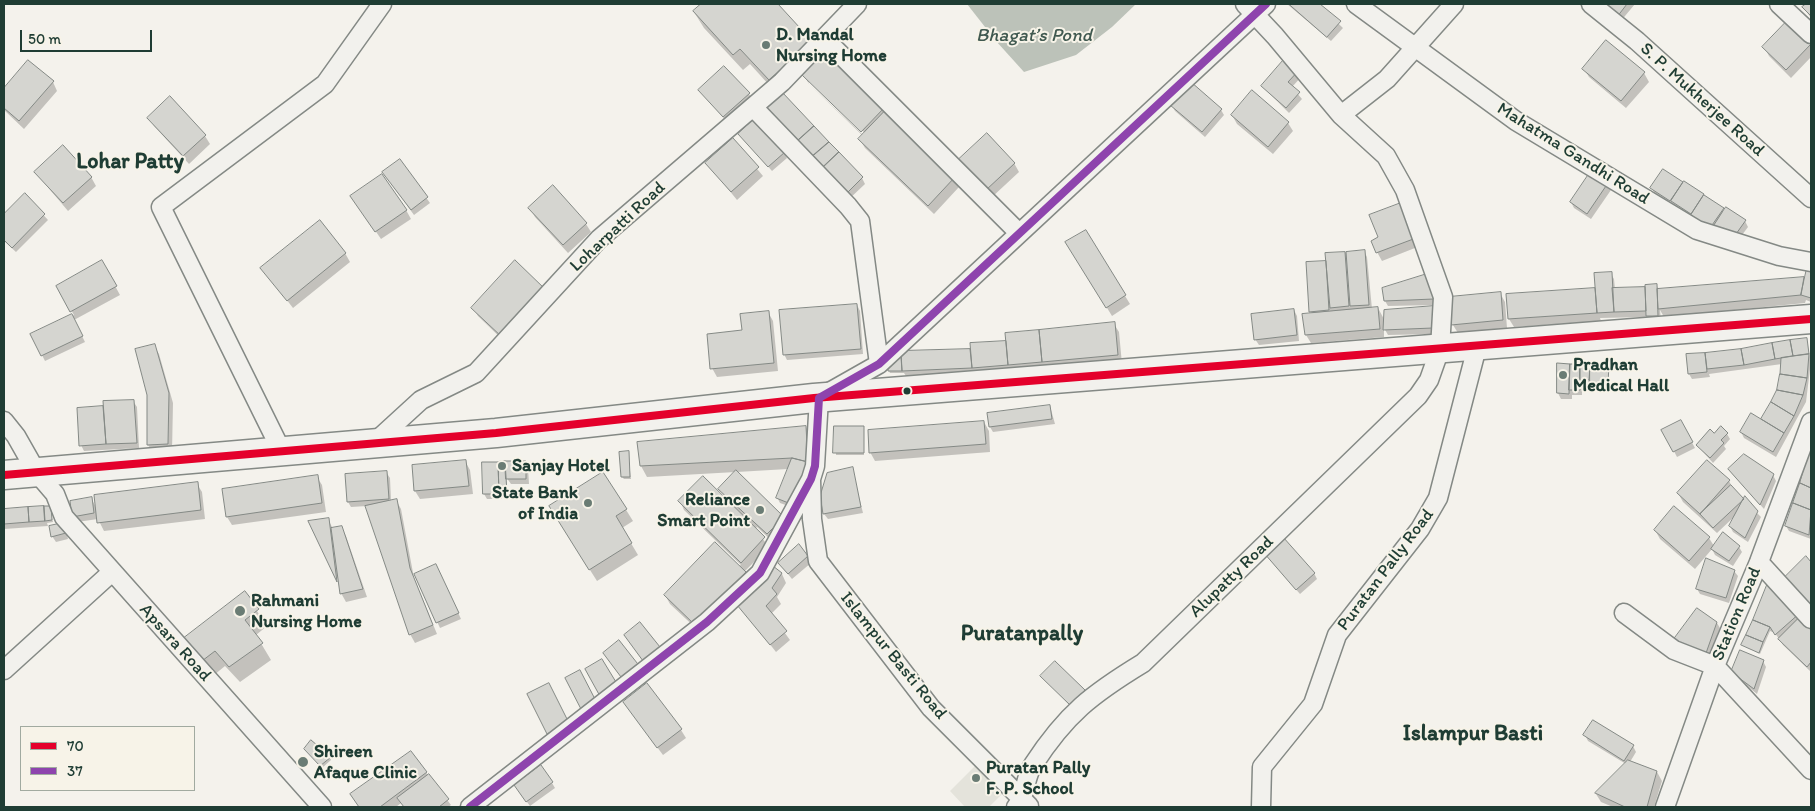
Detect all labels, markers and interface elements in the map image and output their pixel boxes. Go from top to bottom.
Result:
scale bar [22,20,155,52]
place label: D. Mandal Nursing Home [776,24,887,66]
water label: Bhagat’s Pond [976,25,1092,47]
text: 50 m [28,30,61,48]
street label: S. P. Mukherjee Road [1635,38,1769,162]
marker: D. Mandal Nursing Home [760,39,772,51]
street label: Mahatma Gandhi Road [1493,98,1653,210]
district label: Lohar Patty [76,149,184,175]
street label: Loharpatti Road [566,177,670,277]
place label: Pradhan Medical Hall [1573,354,1669,396]
marker: Pradhan Medical Hall [1557,369,1569,381]
unlabelled marker [902,386,912,396]
place label: Sanjay Hotel [512,455,610,477]
marker: Sanjay Hotel [496,460,508,472]
place label: State Bank of India [492,482,578,524]
place label: Reliance Smart Point [657,489,750,532]
marker: State Bank of India [582,497,594,509]
marker: Reliance Smart Point [754,504,766,516]
street label: Puratan Pally Road [1333,505,1439,635]
street label: Alupatty Road [1185,532,1279,622]
street label: Station Road [1708,564,1766,664]
street label: Islampur Basti Road [835,588,951,724]
place label: Rahmani Nursing Home [251,590,362,632]
street label: Apsara Road [134,600,216,686]
marker: Rahmani Nursing Home [233,604,247,618]
district label: Puratanpally [961,621,1083,647]
district label: Islampur Basti [1403,721,1543,747]
legend [20,726,195,791]
text: 70 [67,737,84,755]
place label: Shireen Afaque Clinic [314,741,417,784]
marker: Shireen Afaque Clinic [296,755,310,769]
place label: Puratan Pally F. P. School [986,757,1090,800]
text: 37 [67,762,83,780]
marker: Puratan Pally F. P. School [970,772,982,784]

